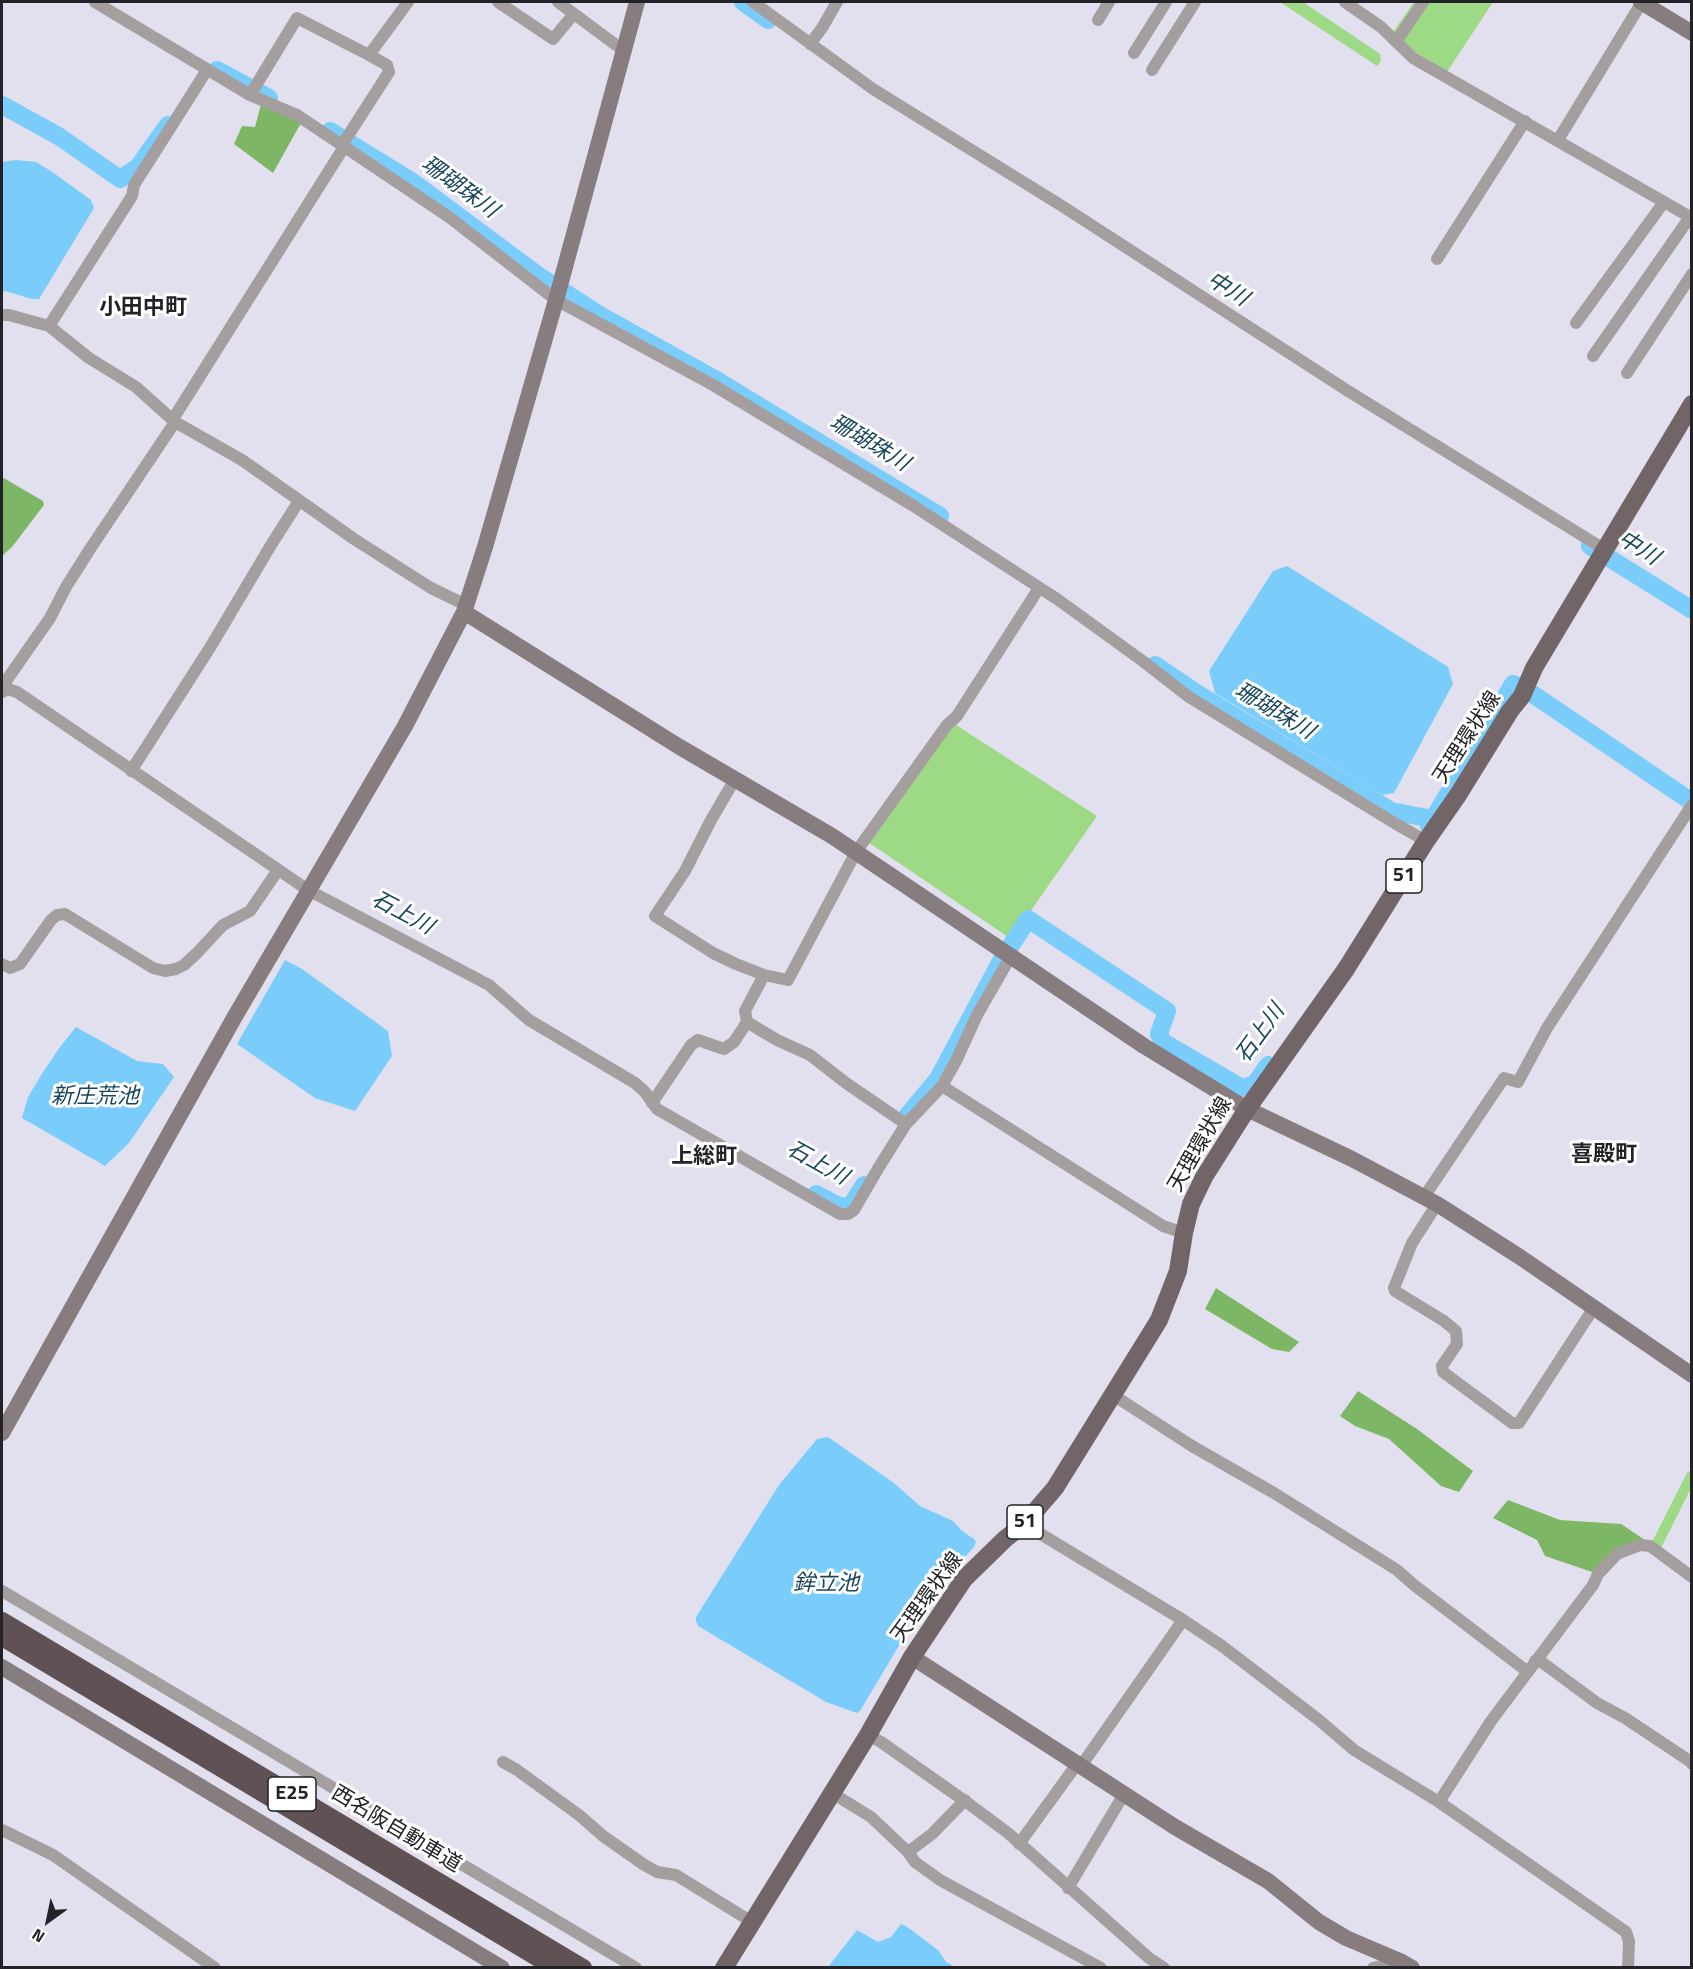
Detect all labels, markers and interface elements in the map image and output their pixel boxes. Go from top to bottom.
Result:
water label: 珊瑚珠川 [416,151,502,225]
water label: 中川 [1201,267,1253,313]
district label: 小田中町 [99,296,187,322]
water label: 珊瑚珠川 [824,410,914,478]
water label: 中川 [1612,526,1664,572]
water label: 珊瑚珠川 [1229,678,1319,746]
street label: 天理環状線 [1429,687,1507,789]
road number: 51 [1386,859,1422,893]
water label: 石上川 [367,887,437,941]
water label: 石上川 [1231,1000,1291,1068]
water label: 新庄荒池 [51,1085,139,1111]
street label: 天理環状線 [1164,1093,1238,1197]
water label: 石上川 [782,1136,852,1192]
district label: 喜殿町 [1571,1143,1637,1169]
district label: 上総町 [671,1145,737,1171]
road number: 51 [1007,1505,1043,1539]
street label: 天理環状線 [887,1548,969,1648]
water label: 鉾立池 [793,1572,859,1598]
road number: E25 [268,1777,316,1811]
street label: 西名阪自動車道 [327,1781,465,1879]
north arrow [18,1891,78,1951]
text: N [27,1923,49,1949]

